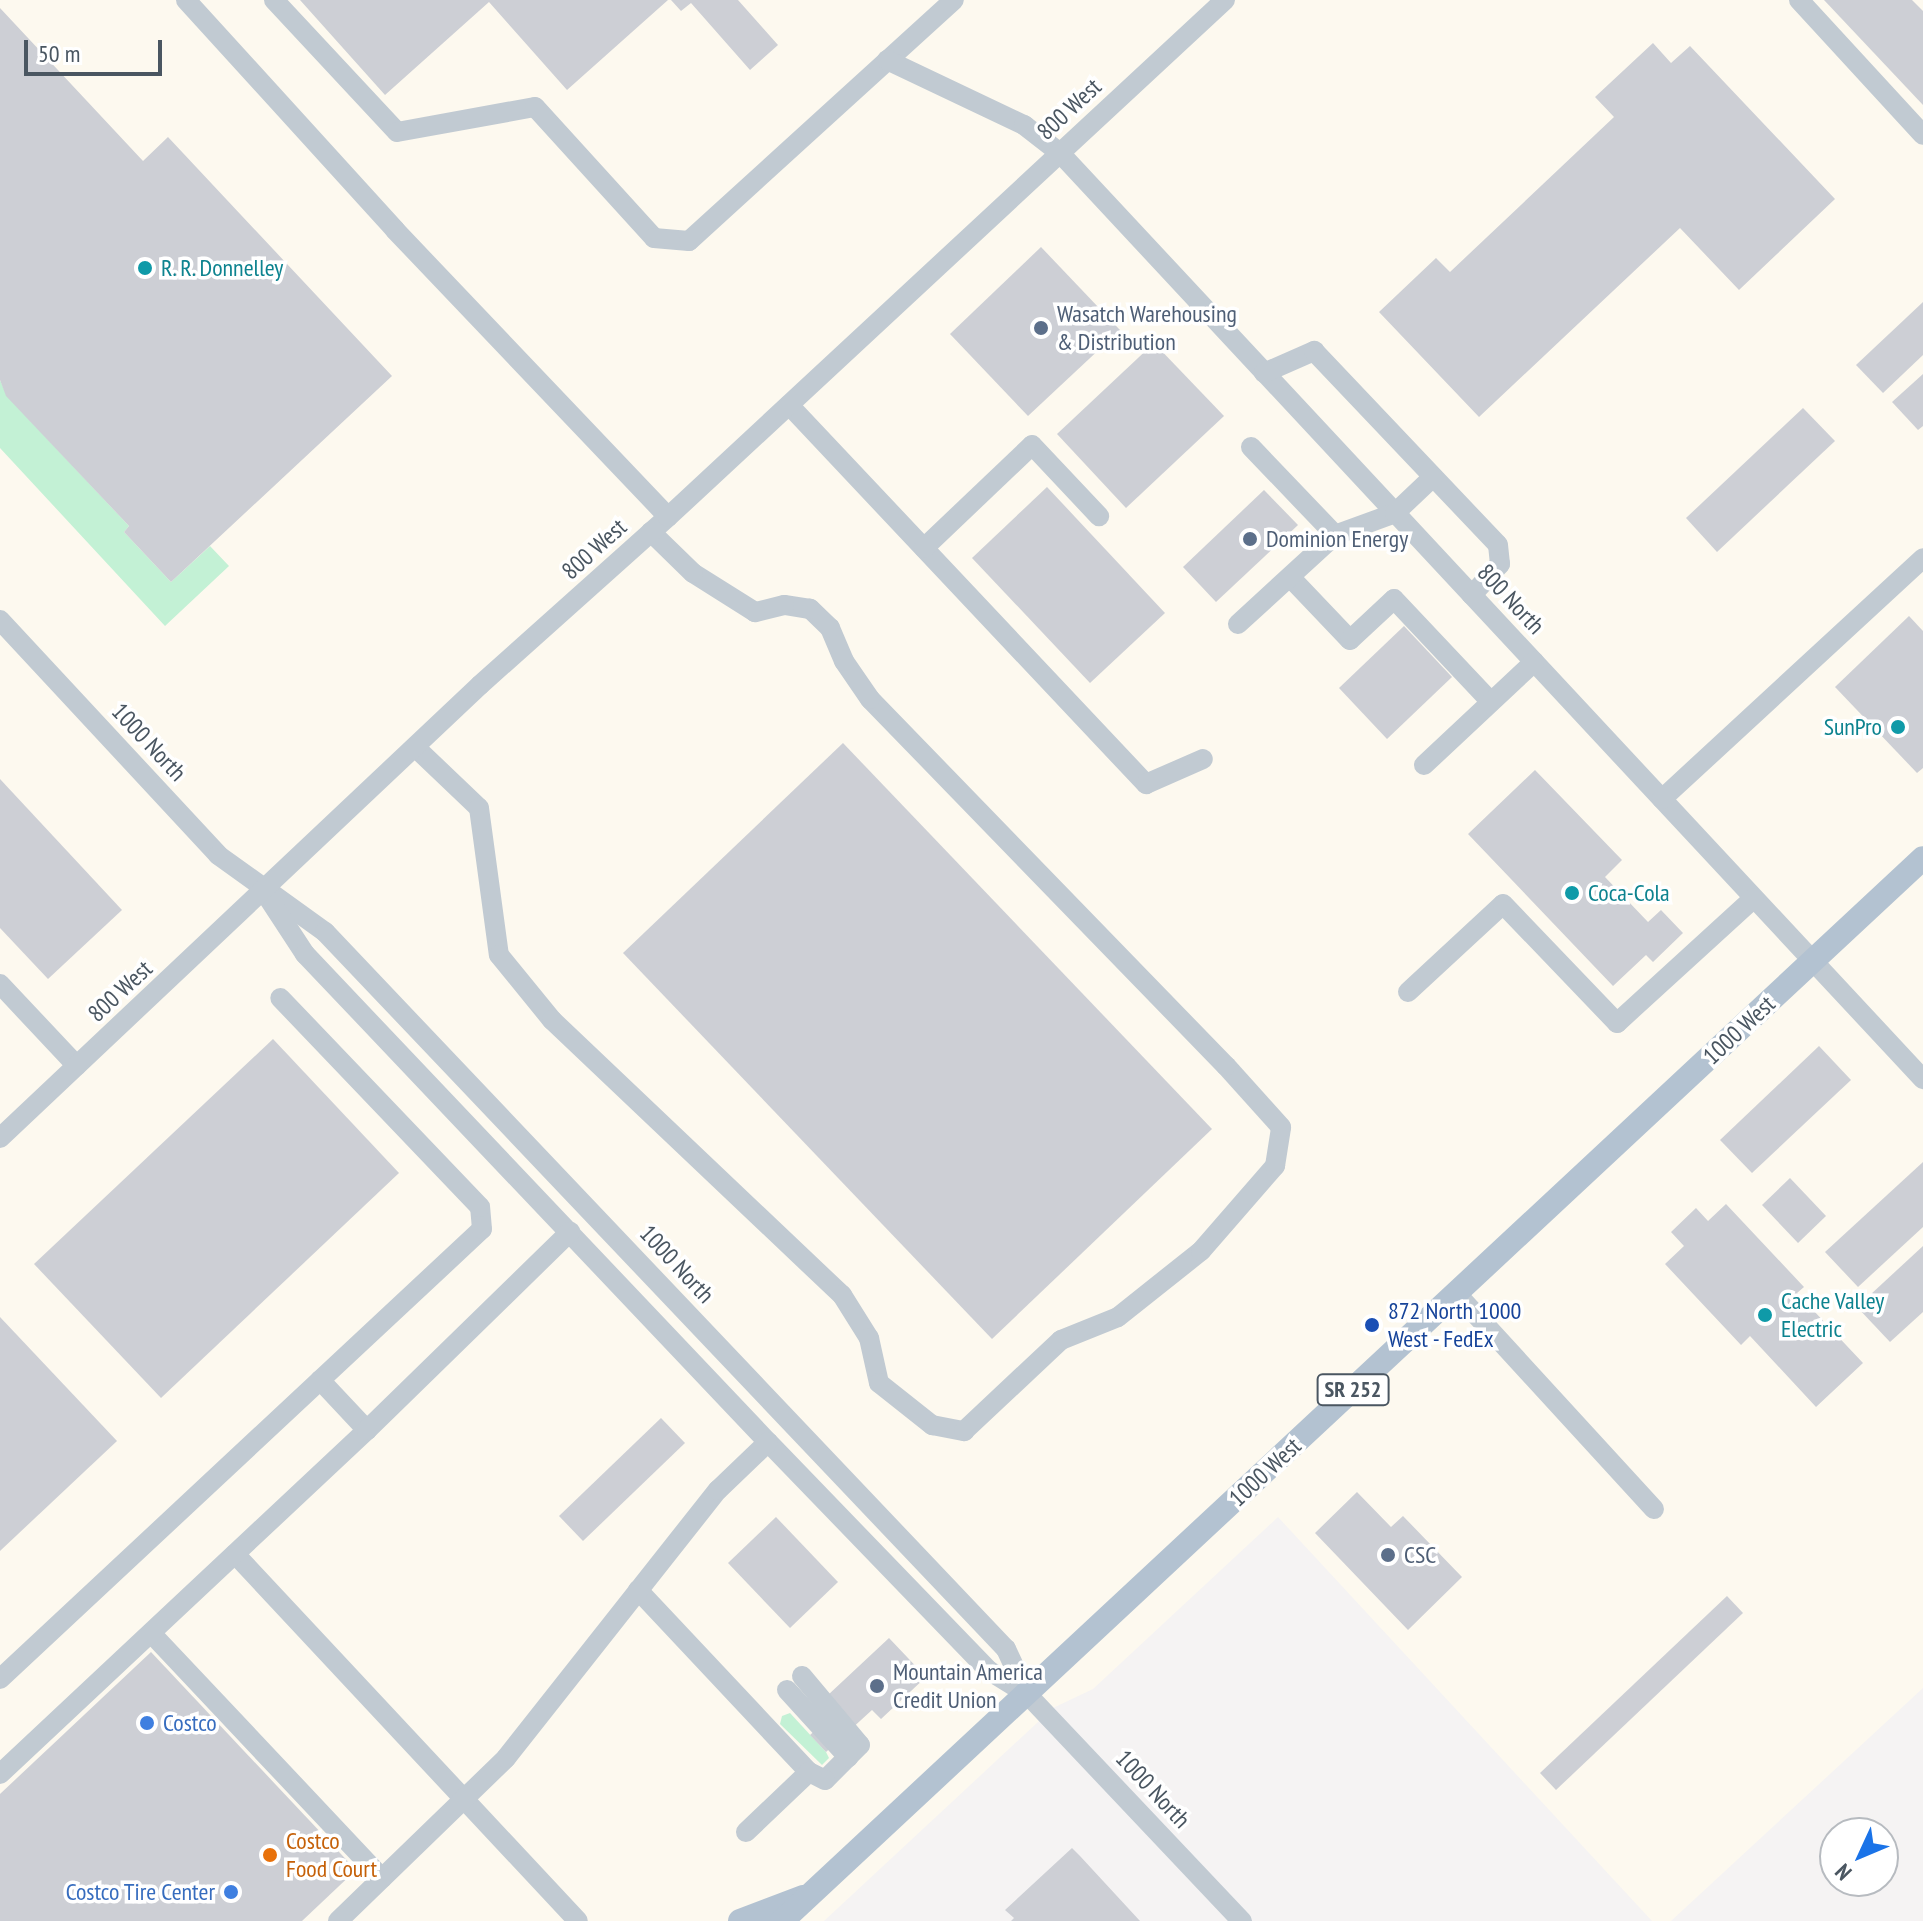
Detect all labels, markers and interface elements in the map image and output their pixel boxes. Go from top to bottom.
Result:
scale bar [28,24,166,74]
text: 50 m [38,38,80,69]
street label: 800 West [1031,72,1107,146]
place label: R. R. Donnelley [161,254,286,282]
marker: R. R. Donnelley [136,259,154,277]
place label: Wasatch Warehousing & Distribution [1057,300,1237,356]
marker: Wasatch Warehousing & Distribution [1032,319,1050,337]
street label: 800 West [556,512,632,586]
place label: Dominion Energy [1266,525,1408,553]
marker: Dominion Energy [1241,530,1259,548]
street label: 800 North [1471,558,1551,640]
street label: 1000 North [106,697,192,787]
place label: SunPro [1824,713,1882,741]
marker: SunPro [1889,718,1907,736]
place label: Coca-Cola [1588,879,1670,907]
marker: Coca-Cola [1563,884,1581,902]
street label: 800 West [82,954,158,1028]
street label: 1000 West [1697,989,1781,1071]
street label: 1000 North [634,1219,720,1309]
place label: Cache Valley Electric [1781,1287,1885,1343]
place label: 872 North 1000 West - FedEx [1388,1297,1521,1353]
marker: Cache Valley Electric [1756,1306,1774,1324]
marker: 872 North 1000 West - FedEx [1363,1316,1381,1334]
road number: SR 252 [1315,1372,1391,1408]
street label: 1000 West [1223,1431,1307,1513]
place label: CSC [1404,1541,1436,1569]
marker: CSC [1379,1546,1397,1564]
place label: Mountain America Credit Union [893,1658,1043,1714]
marker: Mountain America Credit Union [868,1677,886,1695]
place label: Costco [163,1709,217,1737]
marker: Costco [138,1714,156,1732]
street label: 1000 North [1110,1744,1196,1834]
north arrow [1819,1817,1899,1897]
place label: Costco Food Court [286,1827,377,1883]
marker: Costco Food Court [261,1846,279,1864]
text: N [1829,1858,1857,1886]
place label: Costco Tire Center [65,1878,215,1906]
marker: Costco Tire Center [222,1883,240,1901]

